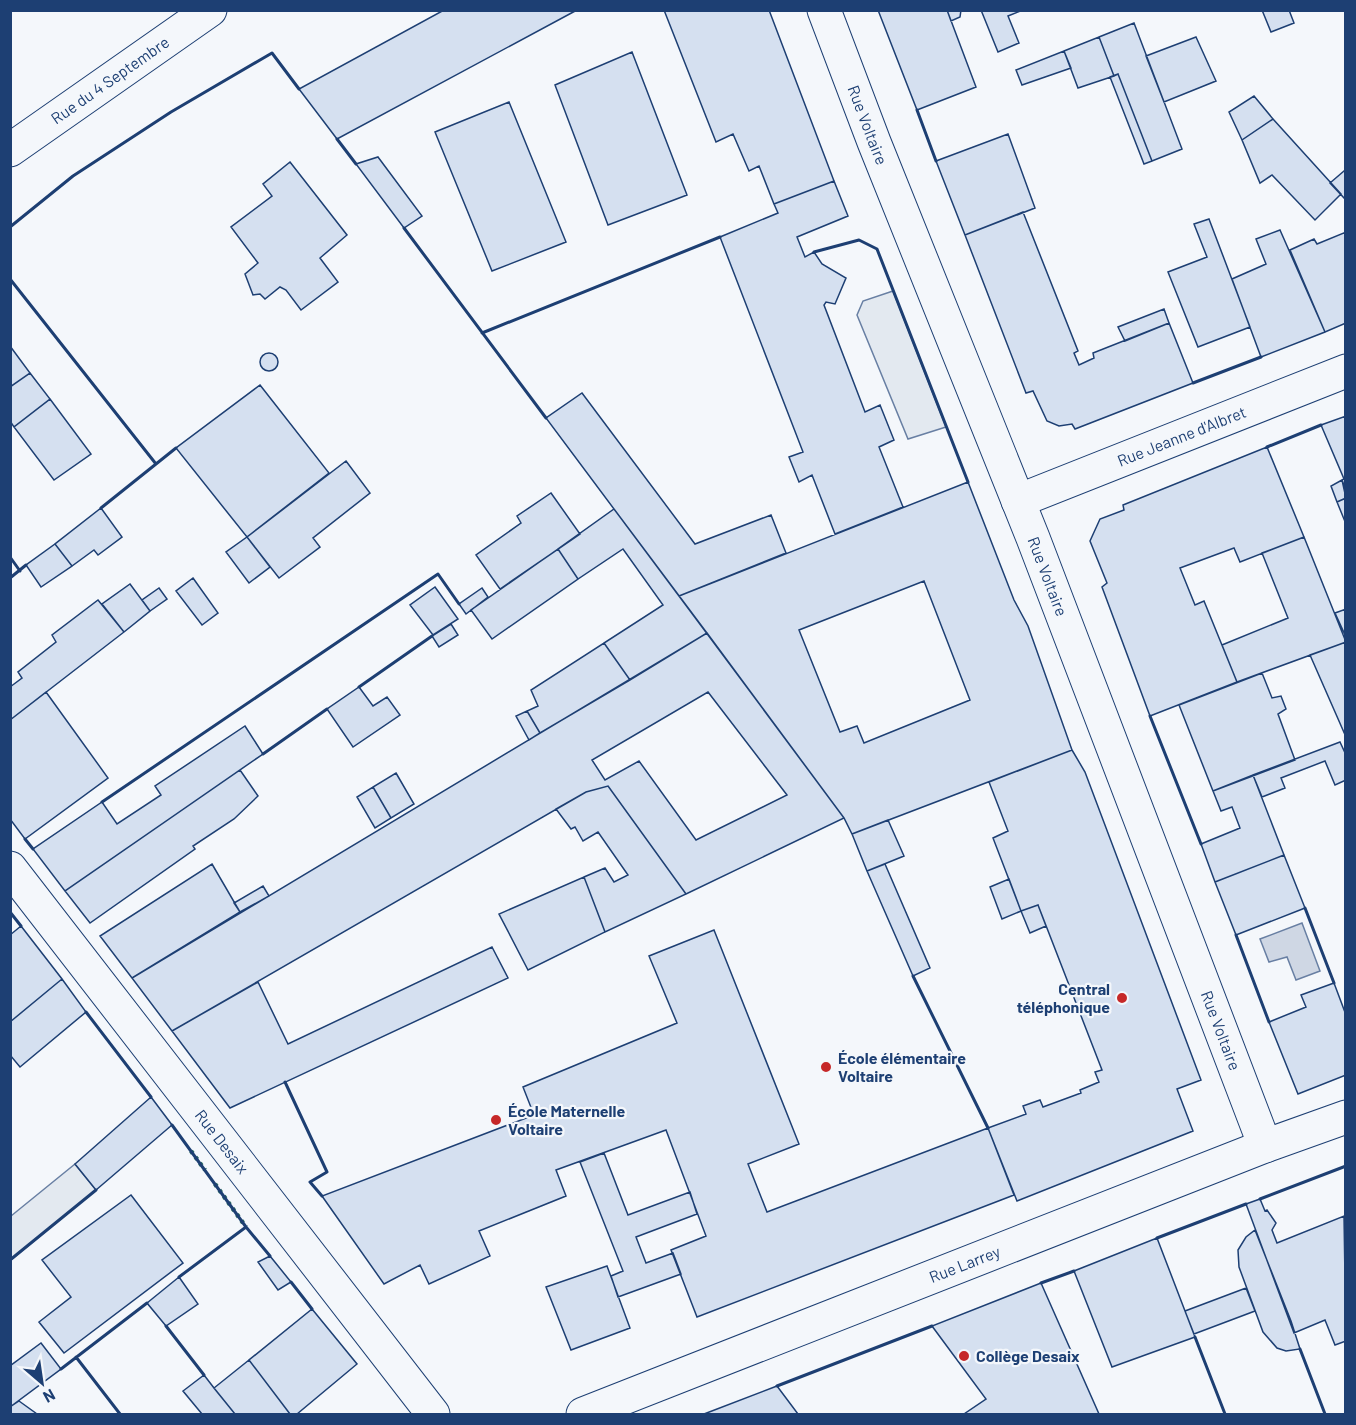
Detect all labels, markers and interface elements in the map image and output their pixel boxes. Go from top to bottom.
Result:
street label: Rue du 4 Septembre [47,32,172,127]
street label: Rue Voltaire [844,82,892,167]
street label: Rue Jeanne d'Albret [1114,402,1249,470]
street label: Rue Voltaire [1024,534,1072,619]
place label: Central téléphonique [1017,979,1110,1016]
street label: Rue Voltaire [1198,988,1245,1073]
marker: Central téléphonique [1115,991,1129,1005]
place label: École élémentaire Voltaire [838,1048,966,1085]
marker: École élémentaire Voltaire [819,1060,833,1074]
place label: École Maternelle Voltaire [508,1101,625,1138]
street label: Rue Desaix [192,1105,253,1177]
marker: École Maternelle Voltaire [489,1113,503,1127]
street label: Rue Larrey [926,1241,1003,1286]
place label: Collège Desaix [976,1346,1080,1365]
marker: Collège Desaix [957,1349,971,1363]
north arrow [12,1353,72,1413]
text: N [40,1386,59,1407]

